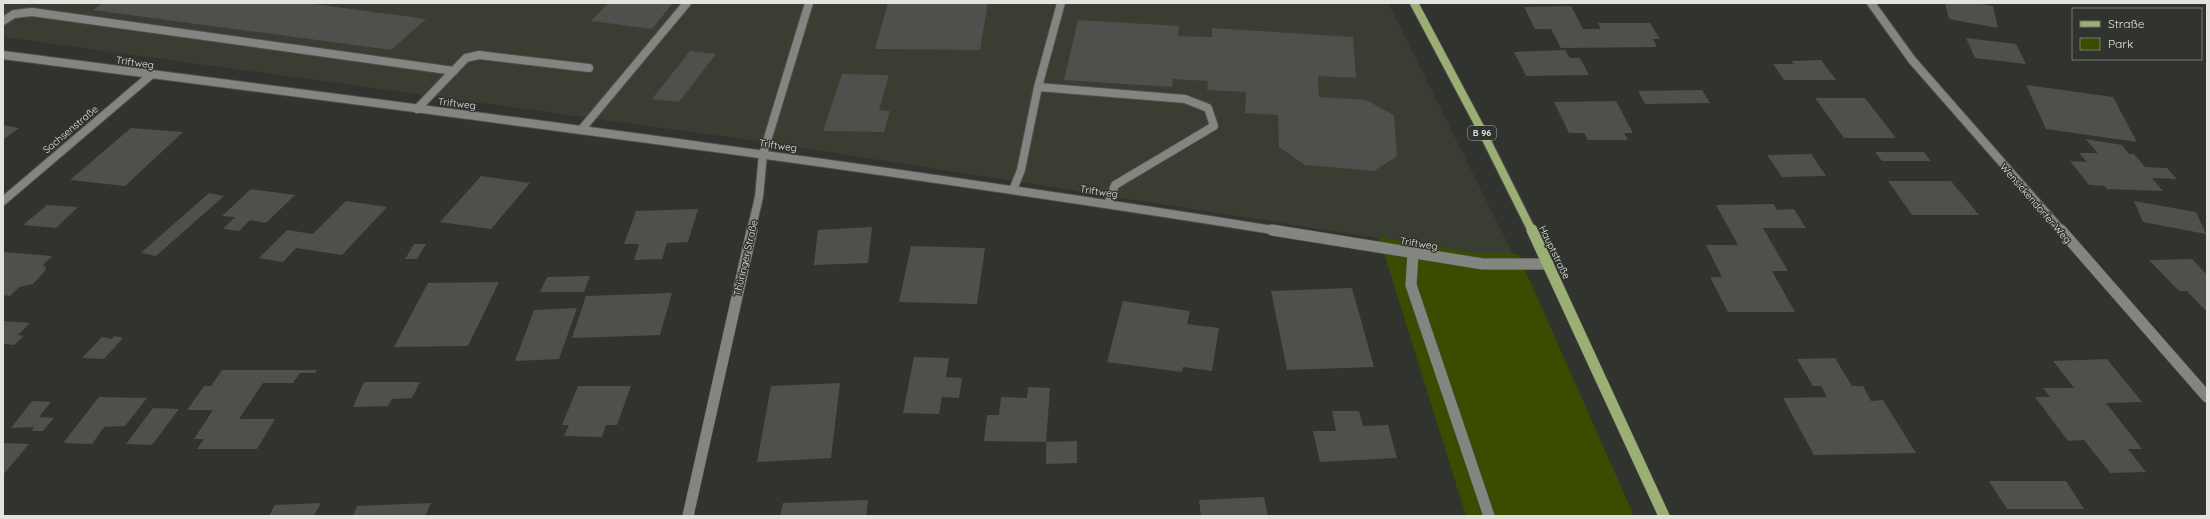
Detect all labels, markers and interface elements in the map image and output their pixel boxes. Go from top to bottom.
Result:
legend [2072,8,2202,60]
text: Straße [2108,16,2145,31]
text: Park [2108,36,2133,51]
street label: Triftweg [115,53,155,72]
street label: Triftweg [437,95,477,112]
street label: Sachsenstraße [40,102,101,156]
road number: B 96 [1468,126,1496,140]
street label: Triftweg [758,136,798,155]
street label: Wensickendorfer Weg [1997,160,2074,246]
street label: Triftweg [1079,182,1119,201]
street label: Thüringer Straße [730,218,761,298]
street label: Hauptstraße [1536,223,1573,281]
street label: Triftweg [1399,234,1439,253]

